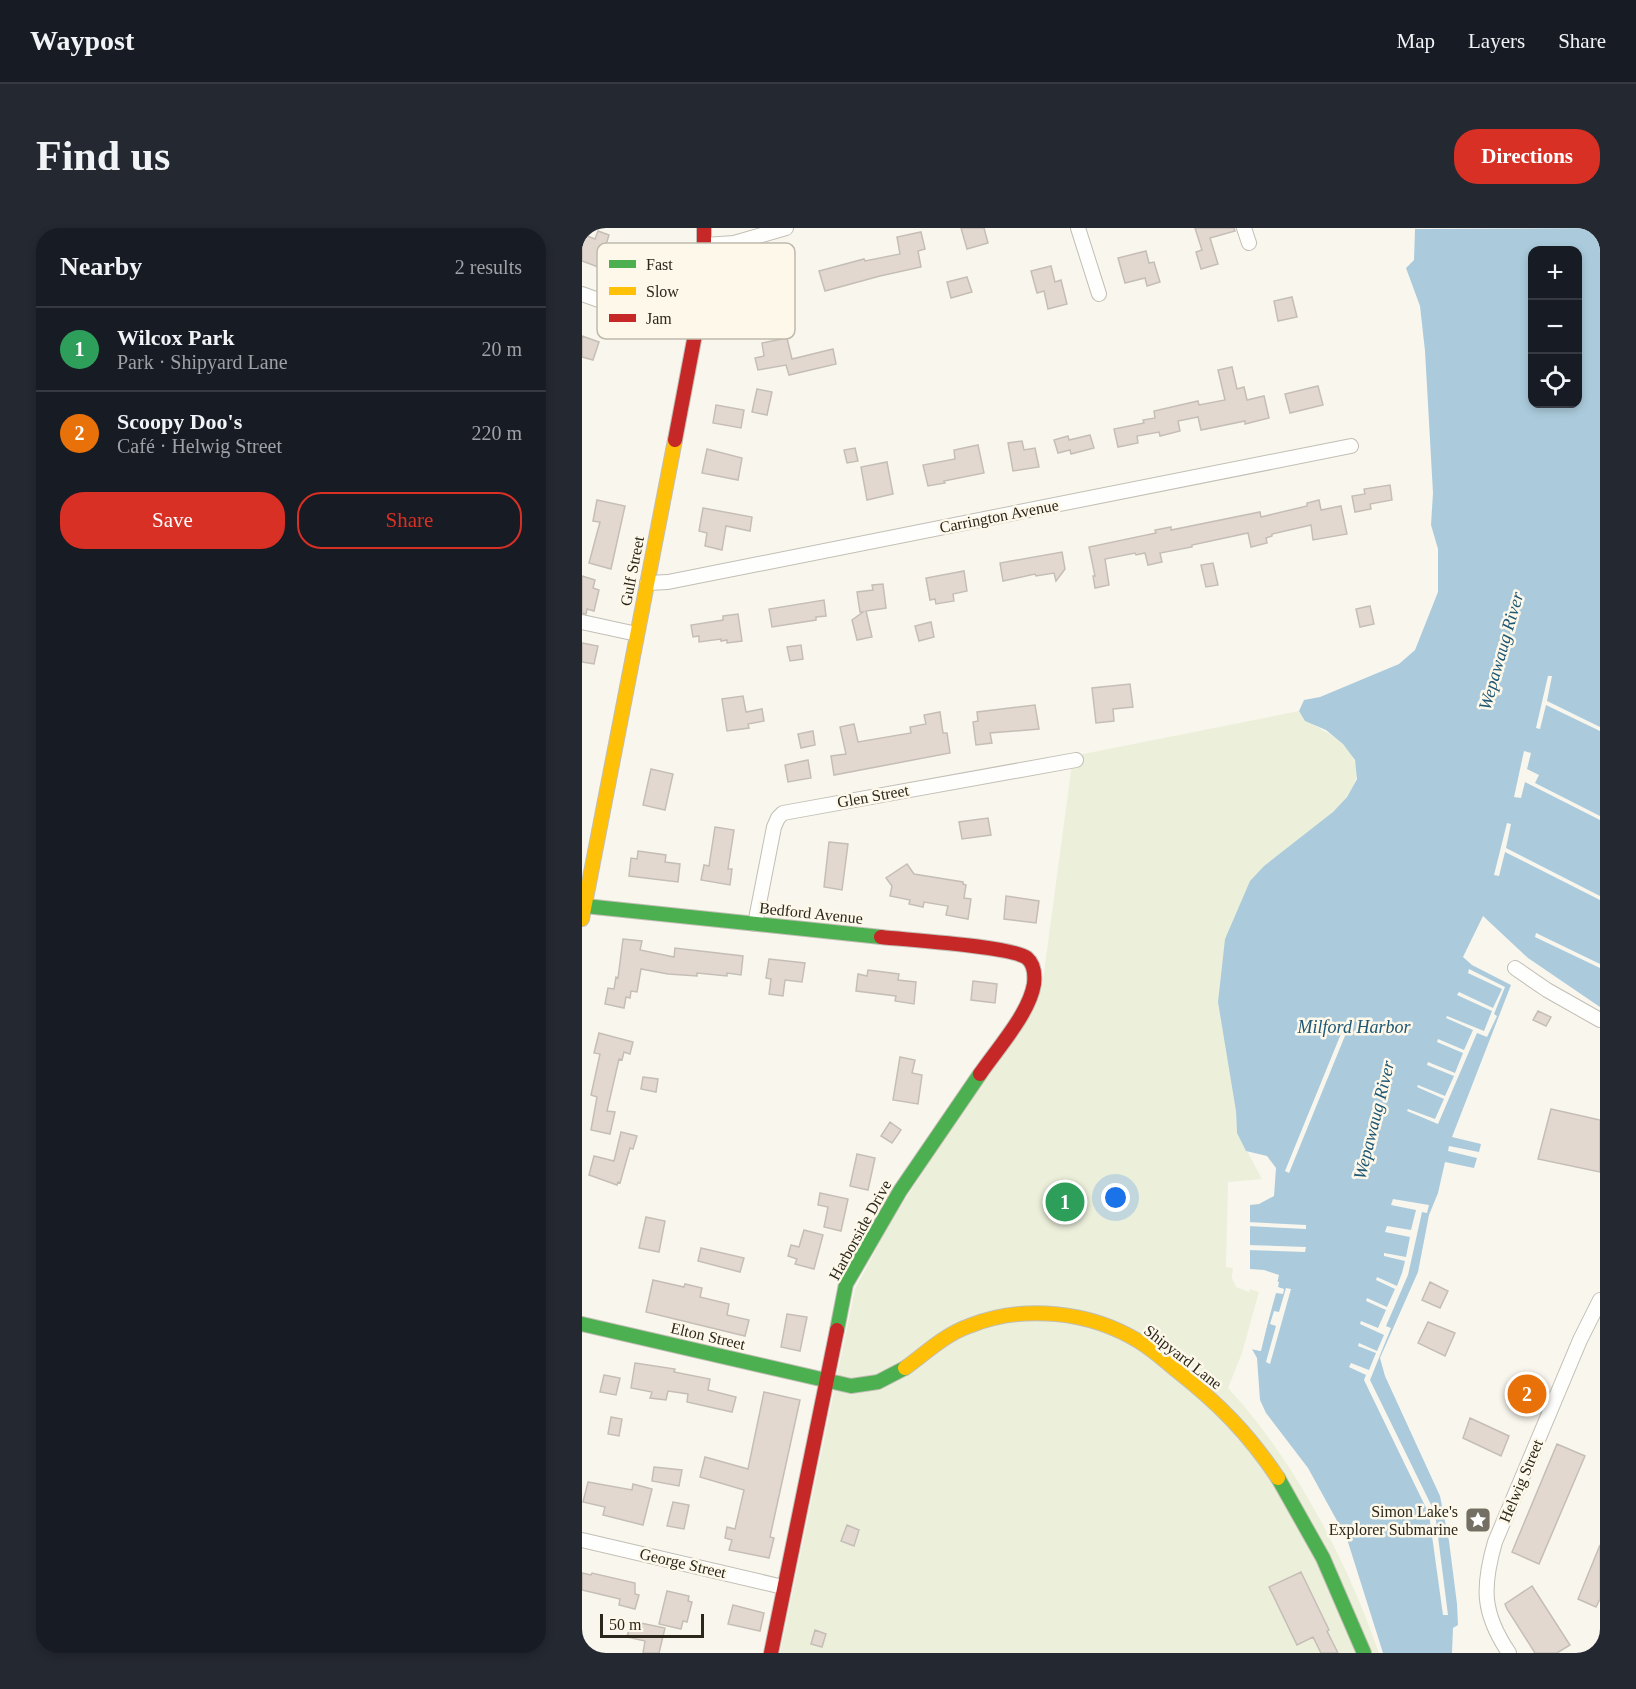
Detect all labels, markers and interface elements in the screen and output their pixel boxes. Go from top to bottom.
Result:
text: Waypost [30,25,134,56]
text: Map [1397,29,1435,53]
text: Layers [1468,29,1525,53]
text: Share [1558,29,1606,53]
button: Directions [1454,129,1600,184]
text: Find us [36,133,170,179]
legend [597,243,795,339]
map controls [1528,246,1582,408]
button: + [1528,246,1582,300]
text: Nearby [60,252,142,281]
text: 2 results [455,256,522,278]
text: Fast [646,256,673,273]
text: Slow [646,283,679,300]
button: − [1528,300,1582,354]
text: Jam [646,310,672,327]
text: Wilcox Park [117,325,235,350]
text: 1 [75,338,85,360]
text: 20 m [481,338,522,360]
text: Park · Shipyard Lane [117,351,288,373]
button: locate [1528,354,1582,408]
text: Scoopy Doo's [117,409,242,434]
text: 2 [75,422,85,444]
text: 220 m [471,422,522,444]
text: Café · Helwig Street [117,435,282,457]
button: Save [60,492,285,549]
button: Share [297,492,522,549]
street label: Carrington Avenue [938,496,1060,537]
street label: Gulf Street [617,534,647,607]
water label: Wepawaug River [1475,589,1528,712]
street label: Glen Street [836,781,911,811]
street label: Bedford Avenue [758,899,864,927]
water label: Milford Harbor [1297,1017,1411,1037]
water label: Wepawaug River [1350,1058,1399,1182]
street label: Harborside Drive [826,1177,894,1283]
pin: 1 [1046,1180,1084,1224]
your location [1101,1183,1130,1212]
street label: Elton Street [669,1319,747,1353]
street label: Shipyard Lane [1140,1321,1225,1393]
pin: 2 [1508,1372,1546,1416]
street label: Helwig Street [1496,1436,1547,1525]
place label: Simon Lake's Explorer Submarine [1329,1503,1458,1539]
place icon: Simon Lake's Explorer Submarine [1463,1505,1493,1535]
street label: George Street [638,1545,728,1582]
scale bar [600,1611,704,1638]
text: 50 m [609,1616,641,1633]

